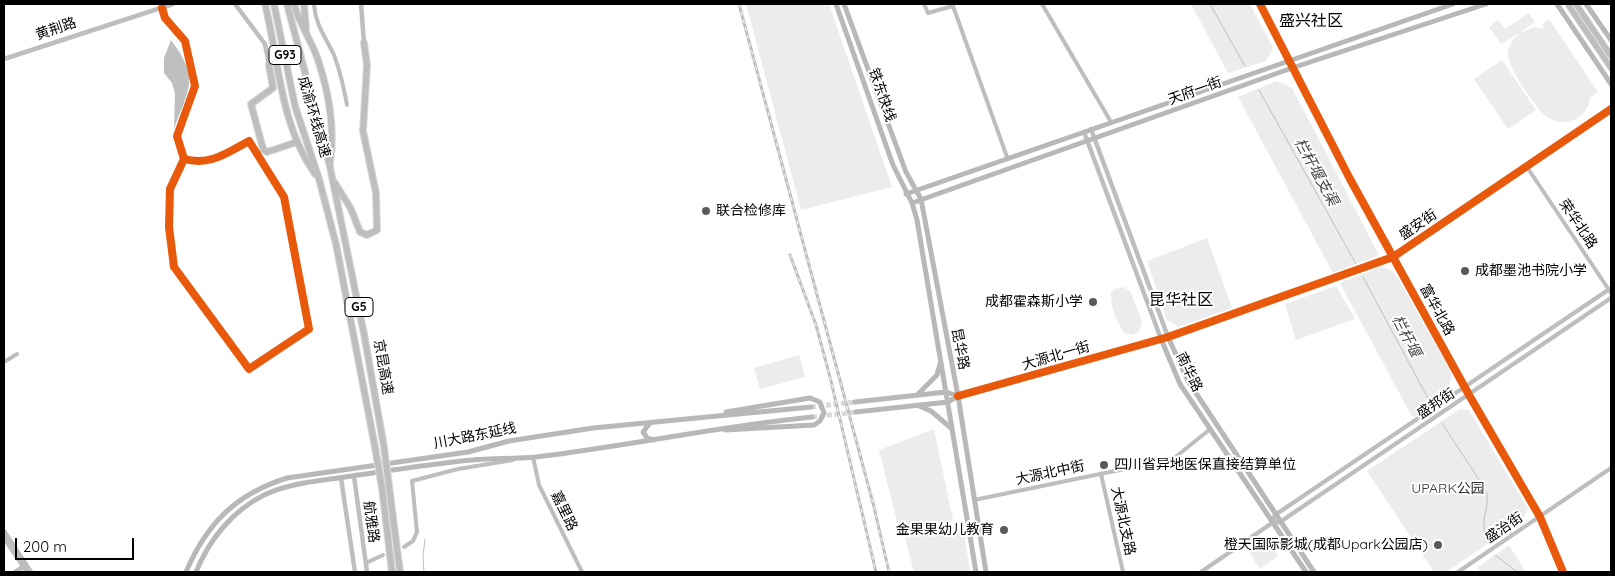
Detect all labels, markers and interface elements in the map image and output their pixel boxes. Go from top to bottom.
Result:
district label: 盛兴社区 [1279,11,1343,31]
street label: 黄荆路 [33,14,79,44]
road number: G93 [269,46,301,64]
street label: 铁东快线 [865,66,899,124]
street label: 成渝环线高速 [294,74,334,160]
street label: 天府一街 [1166,74,1224,108]
water label: 栏杆堰支渠 [1290,135,1342,209]
street label: 荣华北路 [1555,196,1601,252]
place label: 联合检修库 [716,203,786,219]
marker: 联合检修库 [700,205,712,217]
street label: 盛安街 [1396,206,1440,244]
place label: 成都墨池书院小学 [1475,263,1587,279]
marker: 成都墨池书院小学 [1459,265,1471,277]
street label: 富华北路 [1416,281,1458,339]
district label: 昆华社区 [1149,290,1213,310]
place label: 成都霍森斯小学 [985,294,1083,310]
marker: 成都霍森斯小学 [1087,296,1099,308]
road number: G5 [345,298,373,316]
water label: 栏杆堰 [1387,312,1425,360]
street label: 昆华路 [948,327,972,371]
street label: 京昆高速 [370,338,396,396]
street label: 大源北一街 [1020,338,1092,374]
street label: 南华路 [1172,349,1206,395]
street label: 盛邦街 [1414,385,1458,423]
street label: 川大路东延线 [432,420,518,452]
place label: 四川省异地医保直接结算单位 [1114,457,1296,473]
street label: 大源北中街 [1014,458,1086,488]
marker: 四川省异地医保直接结算单位 [1098,459,1110,471]
park label: UPARK公园 [1411,481,1485,497]
street label: 大源北支路 [1108,485,1138,557]
street label: 嘉里路 [547,488,581,534]
street label: 航雅路 [360,500,382,544]
street label: 盛治街 [1482,509,1526,547]
place label: 金果果幼儿教育 [896,522,994,538]
marker: 金果果幼儿教育 [998,524,1010,536]
scale bar [18,528,136,560]
text: 200 m [23,537,67,556]
place label: 橙天国际影城(成都Upark公园店) [1224,537,1428,553]
marker: 橙天国际影城(成都Upark公园店) [1432,539,1444,551]

